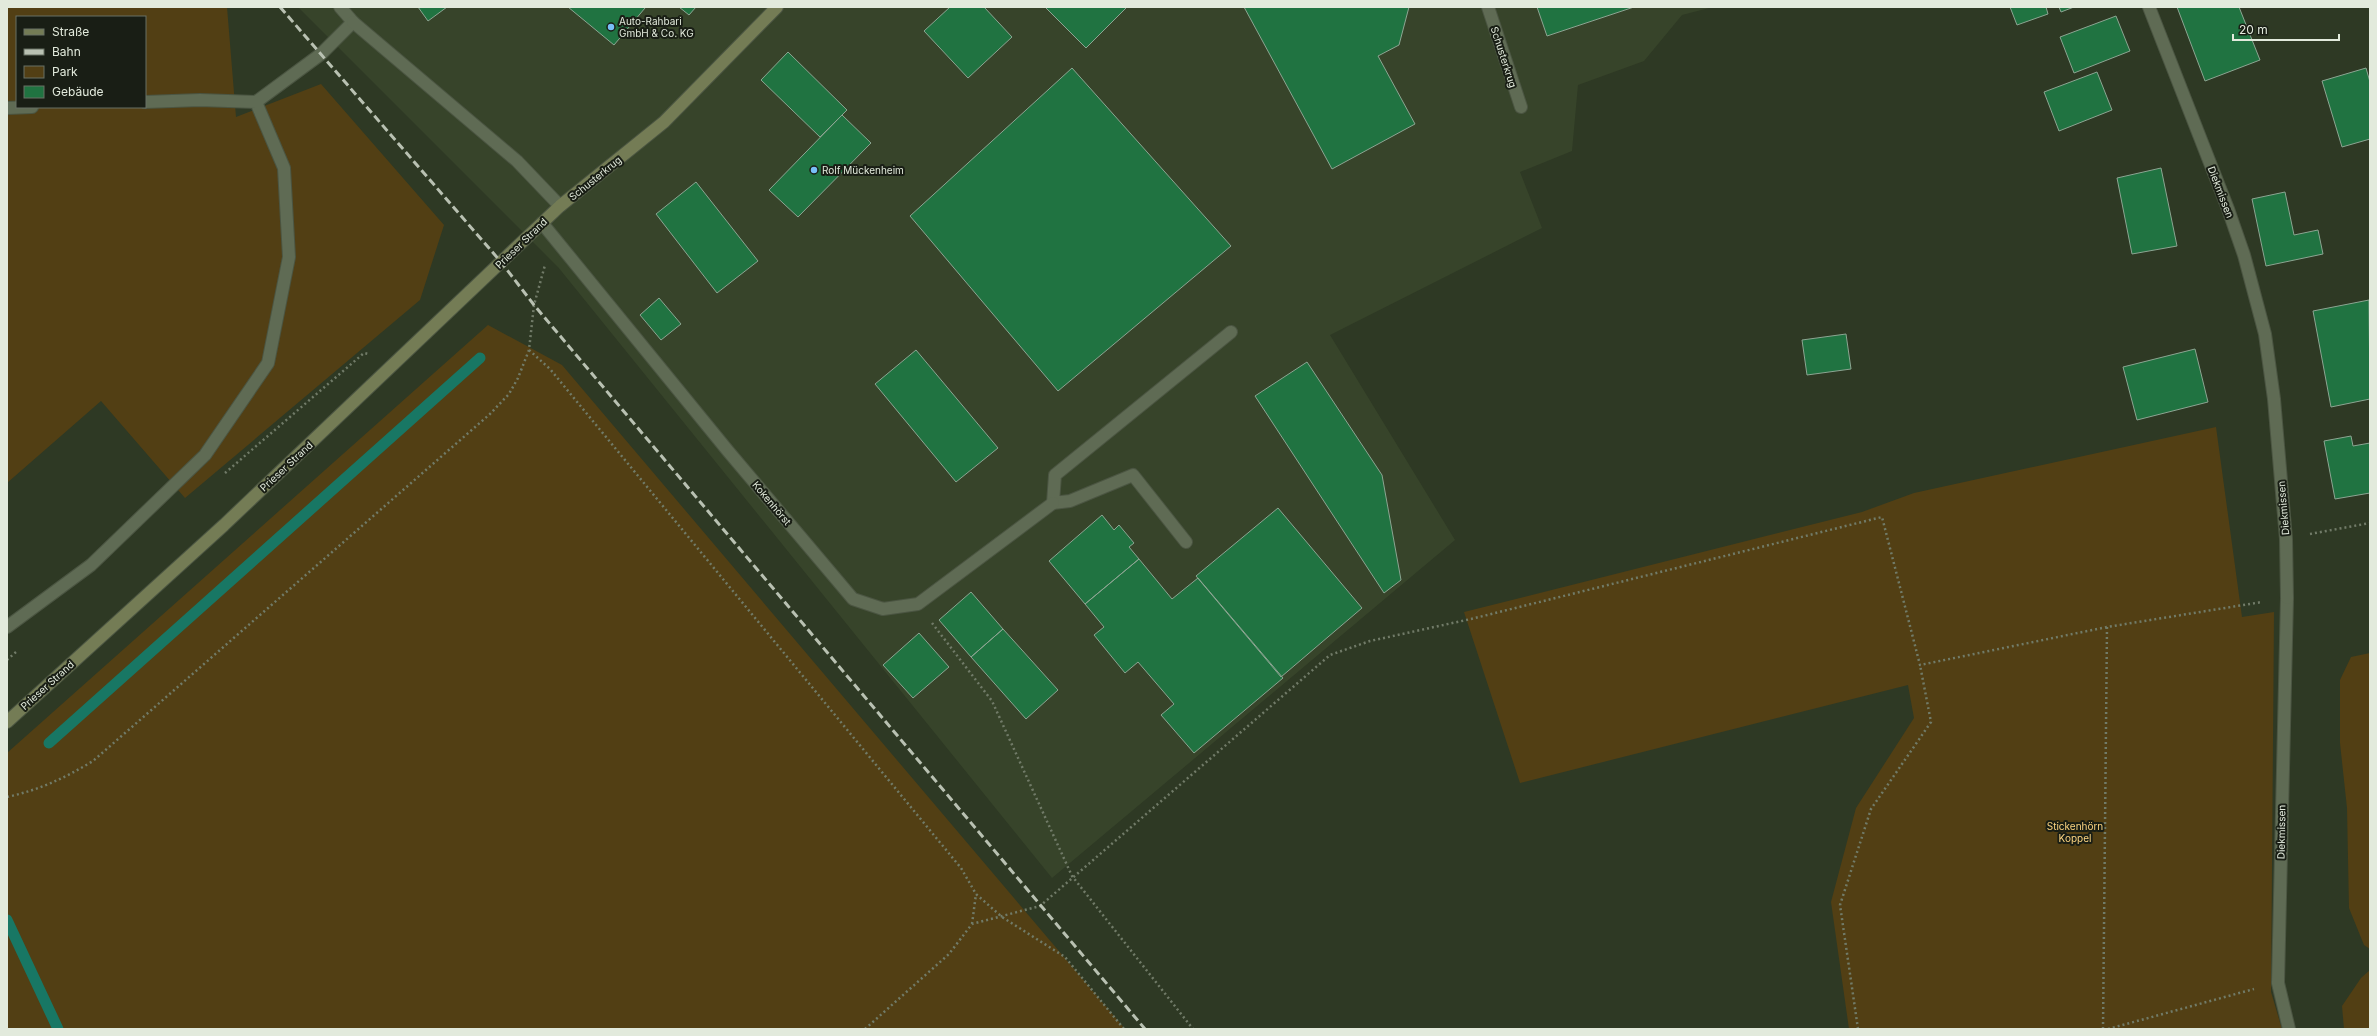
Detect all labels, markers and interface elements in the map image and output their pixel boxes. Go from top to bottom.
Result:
place label: Auto-Rahbari GmbH & Co. KG [619,15,694,39]
legend [16,16,146,108]
scale bar [2233,16,2339,42]
marker: Auto-Rahbari GmbH & Co. KG [606,22,616,32]
text: 20 m [2239,22,2268,37]
text: Straße [52,24,89,39]
street label: Schusterkrug [1488,25,1520,89]
text: Bahn [52,44,81,59]
text: Park [52,64,78,79]
text: Gebäude [52,84,104,99]
street label: Schusterkrug [567,153,623,203]
place label: Rolf Mückenheim [822,164,904,176]
street label: Diekmissen [2206,164,2236,220]
marker: Rolf Mückenheim [809,165,819,175]
street label: Prieser Strand [493,215,549,271]
street label: Prieser Strand [257,439,315,493]
street label: Kokenhörst [750,479,794,528]
street label: Diekmissen [2275,480,2291,536]
street label: Prieser Strand [18,658,76,712]
street label: Diekmissen [2275,805,2287,859]
park label: Stickenhörn Koppel [2047,820,2103,844]

